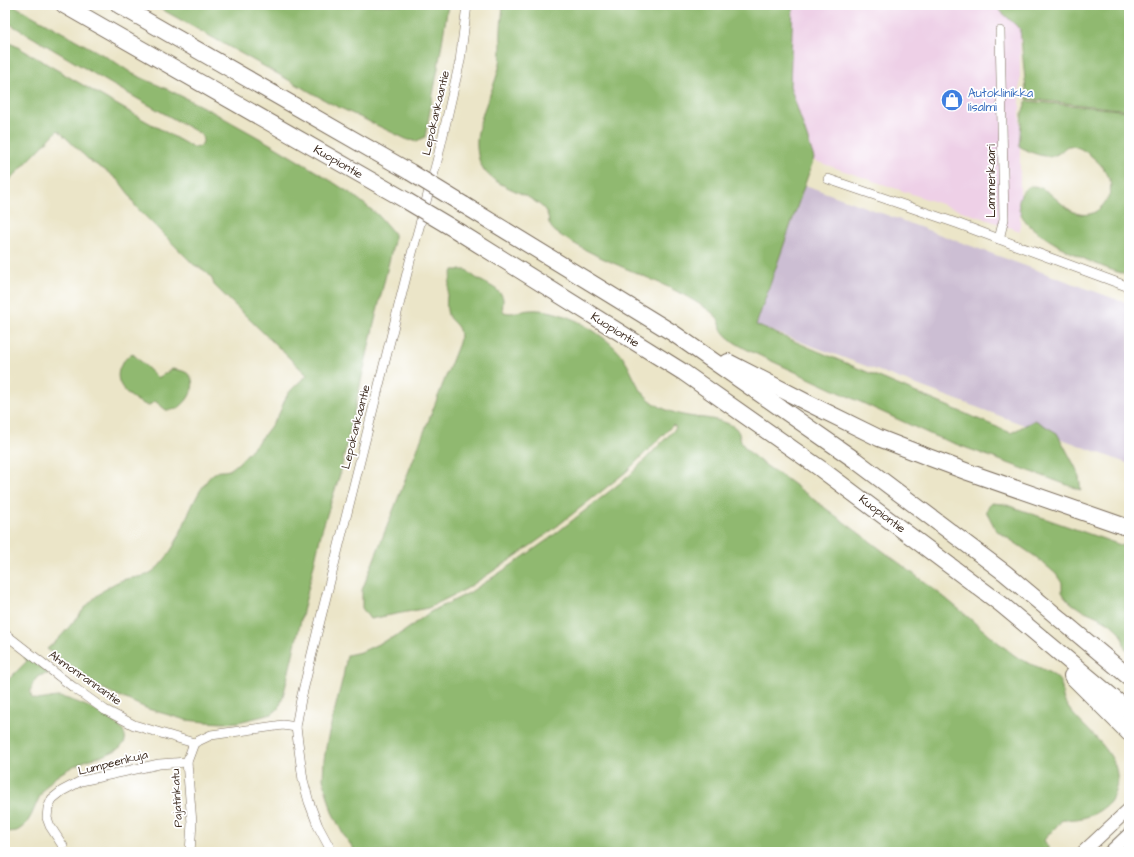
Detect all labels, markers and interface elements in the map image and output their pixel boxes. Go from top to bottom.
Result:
street label: Lepokankaantie [418,68,454,157]
place label: Autoklinikka Iisalmi [968,85,1033,116]
shop icon: Autoklinikka Iisalmi [939,87,965,113]
street label: Kuopiontie [310,141,366,183]
street label: Lammenkaari [983,144,1000,218]
street label: Kuopiontie [587,308,643,352]
street label: Lepokankaantie [337,383,375,471]
street label: Kuopiontie [855,491,909,537]
street label: Ahmonrannantie [45,646,125,710]
street label: Lumpeenkuja [76,746,150,780]
street label: Pajatinkatu [167,768,187,828]

